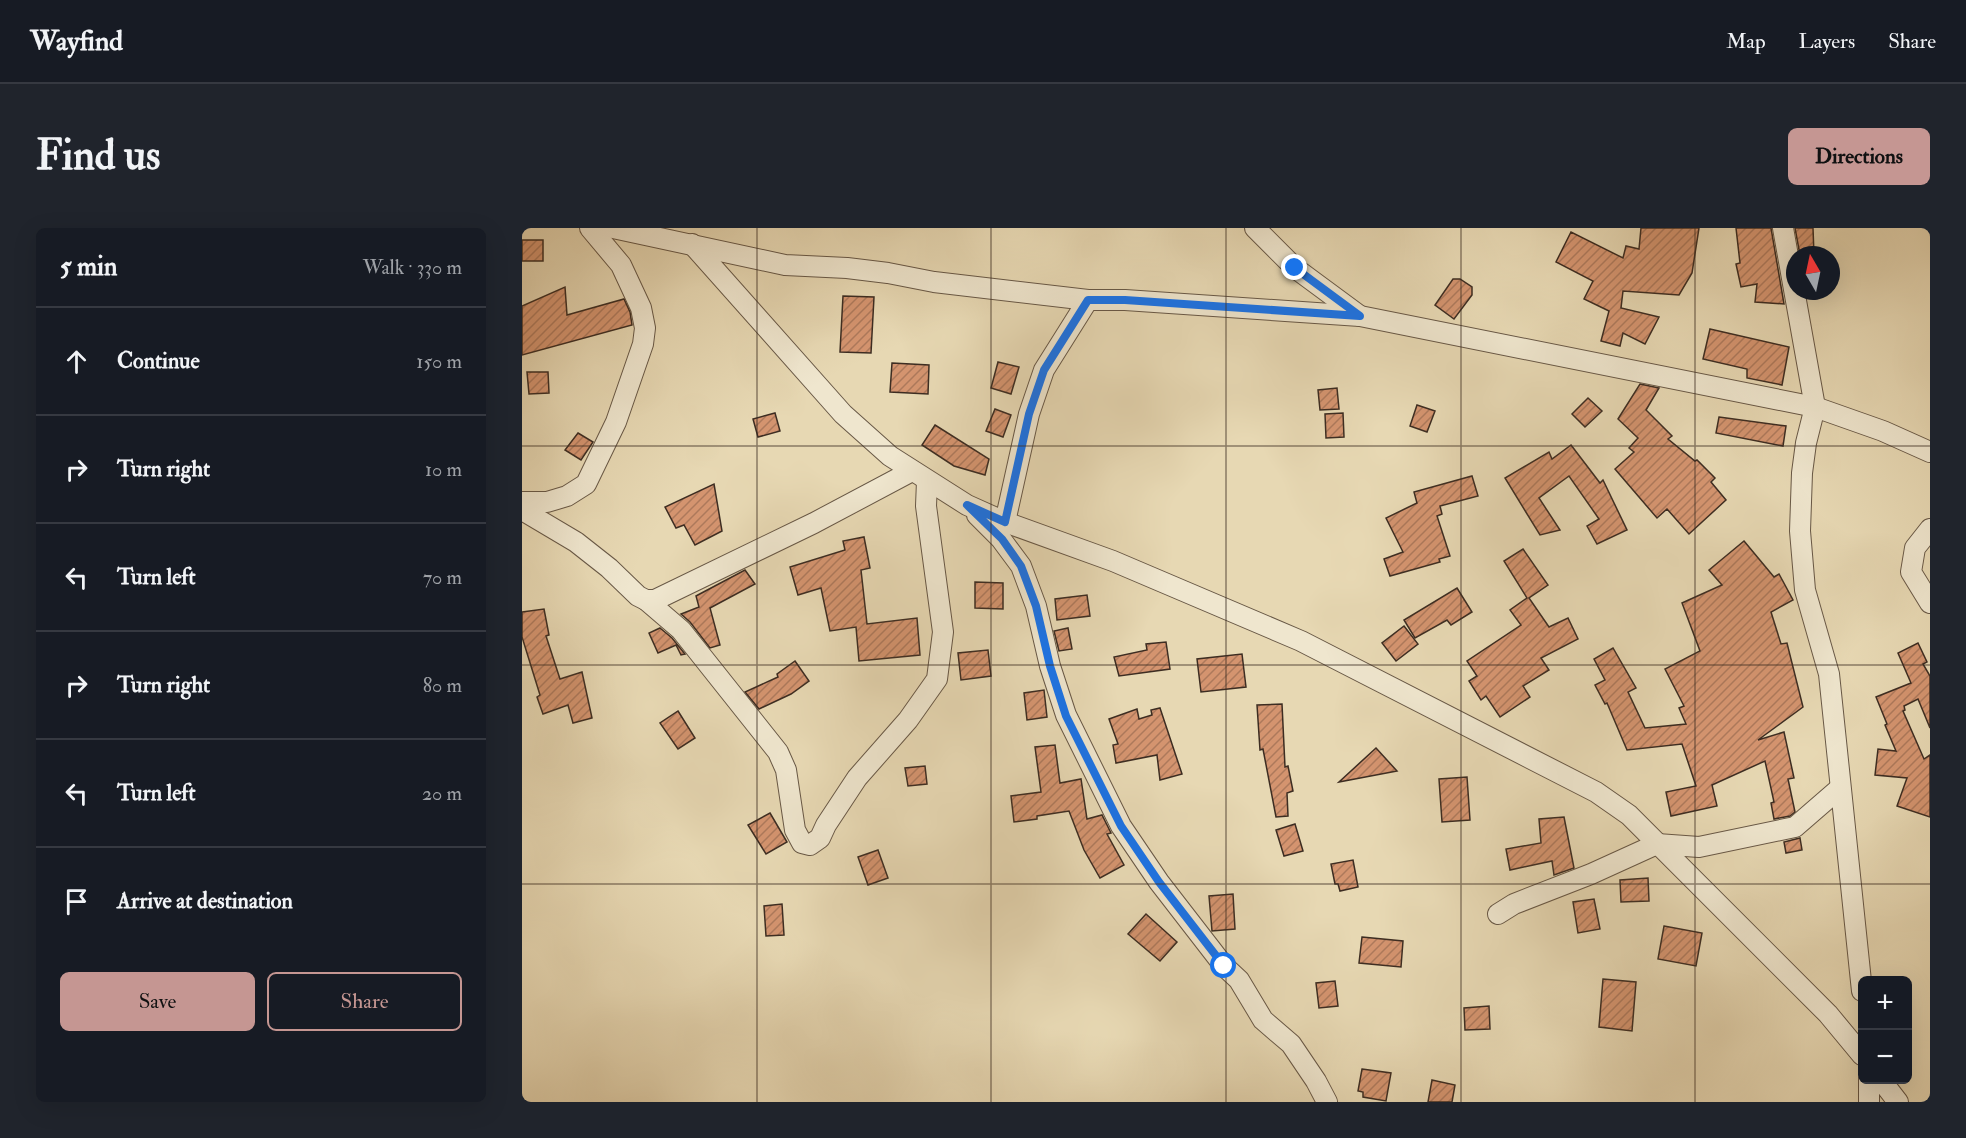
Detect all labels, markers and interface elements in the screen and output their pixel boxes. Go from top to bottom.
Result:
text: Wayfind [30,24,123,59]
text: Map [1726,28,1766,55]
text: Layers [1799,28,1855,55]
text: Share [1888,28,1936,55]
button: Directions [1788,128,1930,185]
text: Find us [36,130,160,182]
north arrow [1786,246,1840,300]
text: 5 min [60,251,117,283]
route end [1281,254,1307,280]
text: Walk · 330 m [363,255,462,280]
icon: ahead [60,345,93,378]
text: Continue [117,347,200,375]
text: 150 m [416,349,462,374]
icon: right [60,453,93,486]
text: Turn right [117,455,210,483]
text: 10 m [425,457,462,482]
icon: left [60,561,93,594]
text: Turn left [117,563,196,591]
text: 70 m [423,565,462,590]
icon: right [60,669,93,702]
text: Turn right [117,671,210,699]
text: 80 m [423,673,462,698]
icon: left [60,777,93,810]
text: Turn left [117,779,196,807]
text: 20 m [422,781,462,806]
icon: arrive [60,885,93,918]
text: Arrive at destination [117,887,293,915]
route start [1210,952,1236,978]
button: Save [60,972,255,1031]
button: Share [267,972,462,1031]
map controls [1858,976,1912,1084]
button: + [1858,976,1912,1030]
button: − [1858,1030,1912,1084]

